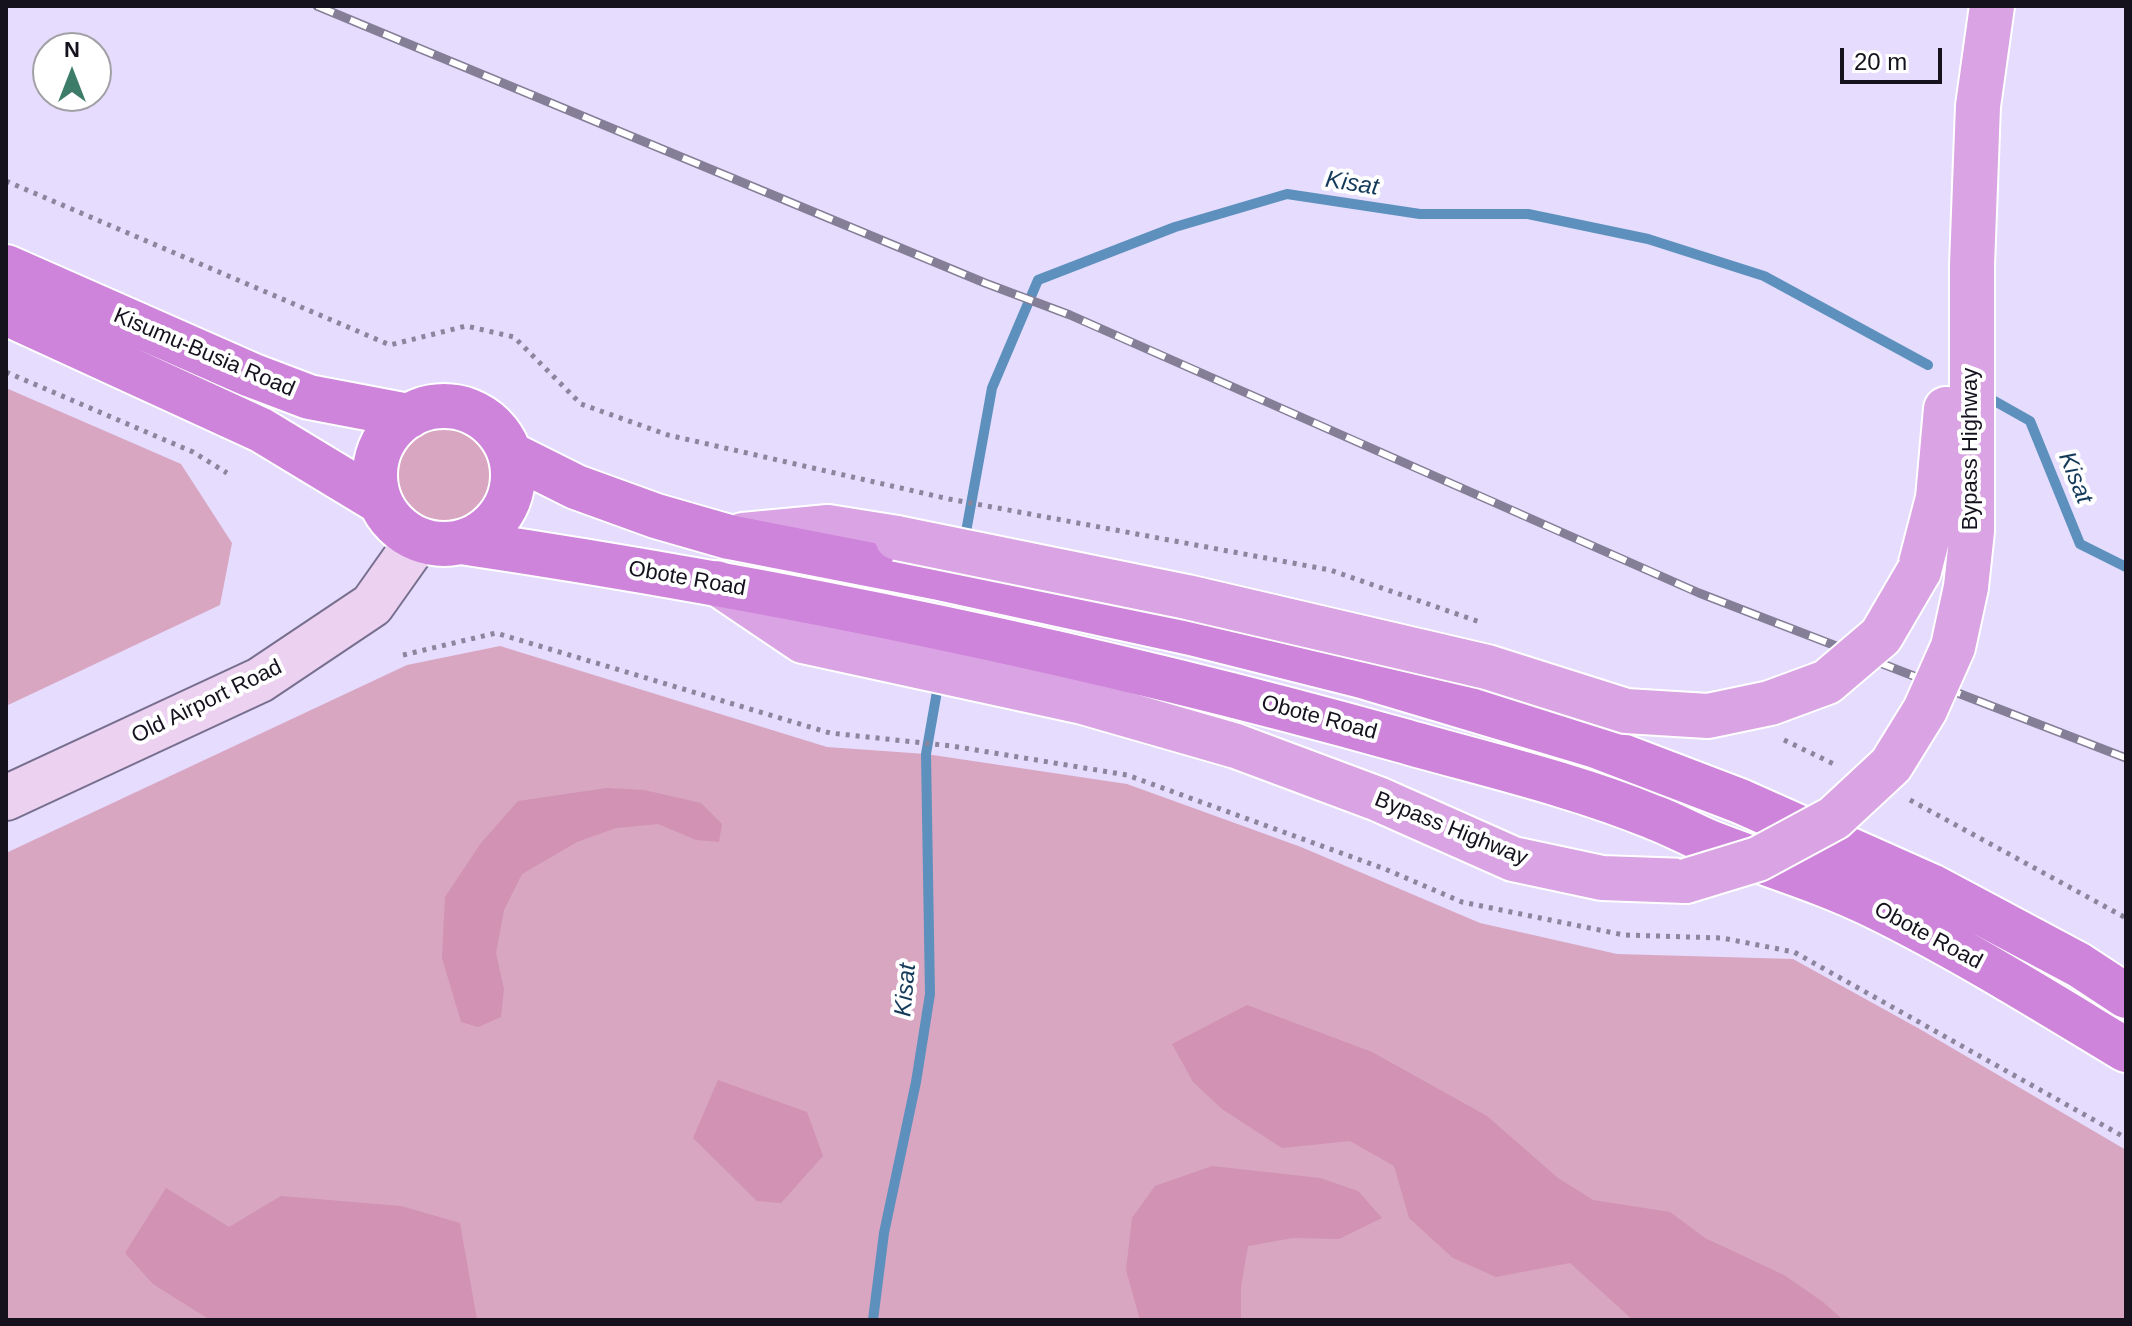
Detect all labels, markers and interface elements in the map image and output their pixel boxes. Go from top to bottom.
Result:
north arrow [32,32,112,112]
scale bar [1844,32,1946,82]
text: N [64,37,80,62]
text: 20 m [1854,48,1907,75]
water label: Kisat [1323,166,1381,202]
street label: Kisumu-Busia Road [109,303,299,403]
street label: Bypass Highway [1958,368,1984,530]
water label: Kisat [2052,448,2098,508]
street label: Obote Road [626,556,748,602]
street label: Old Airport Road [128,654,286,750]
street label: Obote Road [1258,690,1380,746]
street label: Bypass Highway [1371,786,1531,872]
street label: Obote Road [1869,896,1987,976]
water label: Kisat [889,962,923,1018]

